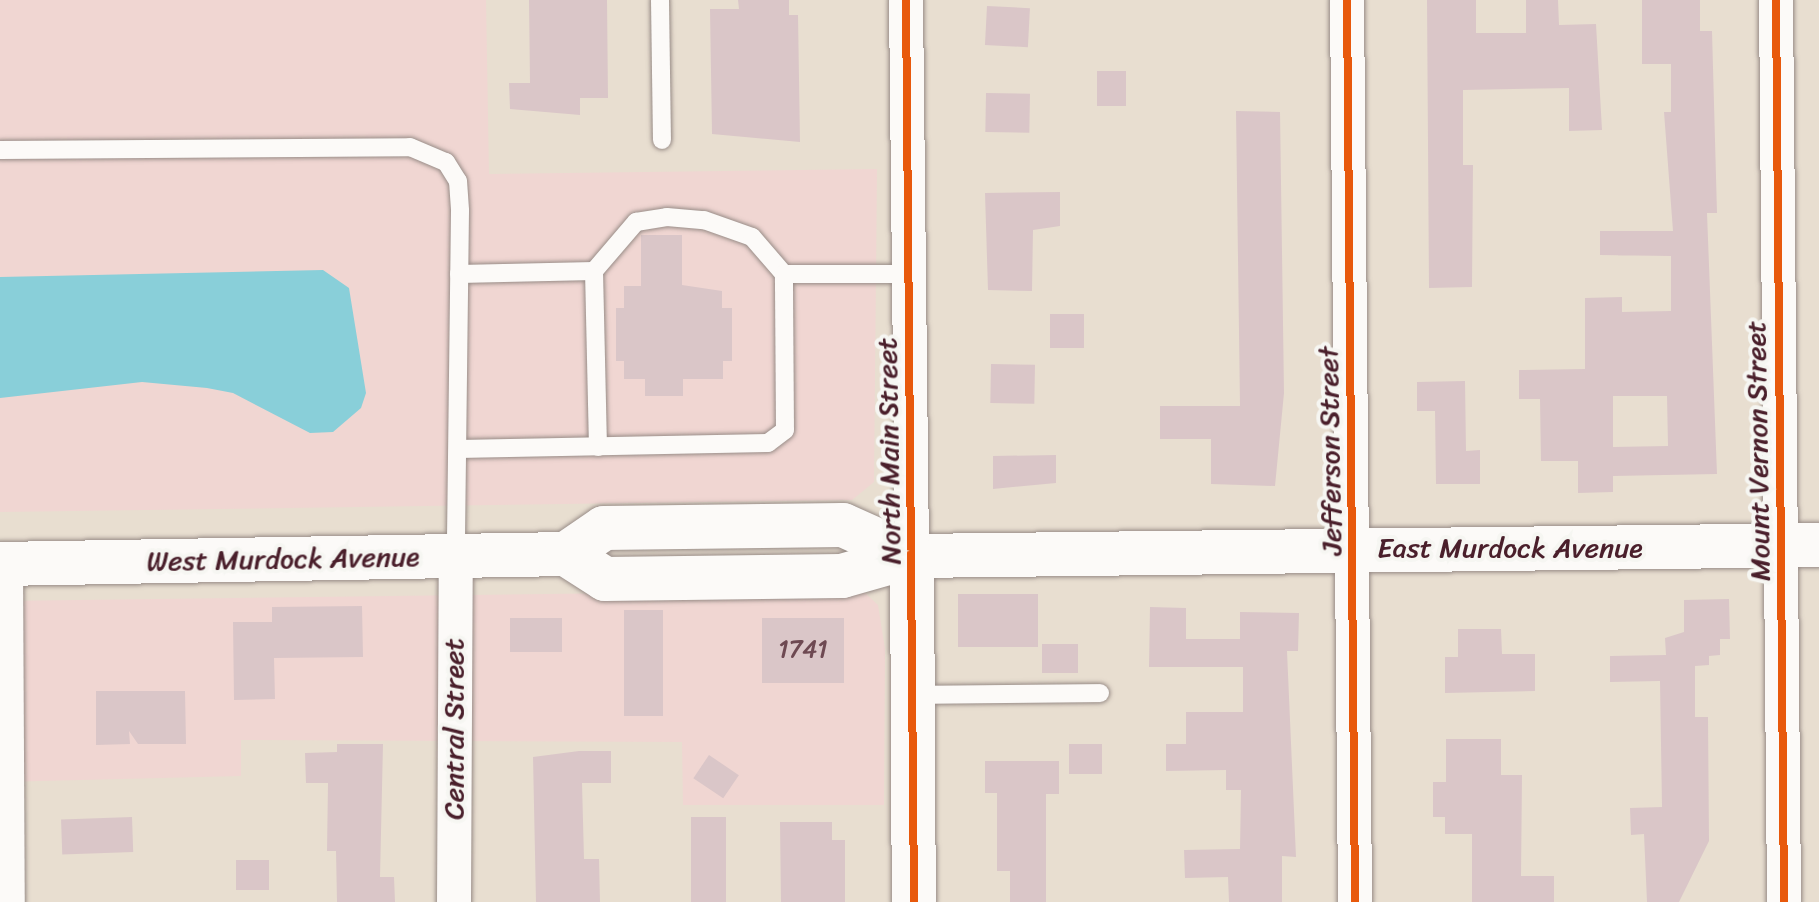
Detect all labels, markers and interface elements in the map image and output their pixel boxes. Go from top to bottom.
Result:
street label: Mount Vernon Street [1739,321,1777,581]
street label: North Main Street [870,337,908,565]
street label: Jefferson Street [1311,346,1349,556]
street label: East Murdock Avenue [1377,531,1643,565]
street label: West Murdock Avenue [147,540,419,578]
house number: 1741 [778,636,828,664]
street label: Central Street [437,638,471,820]

